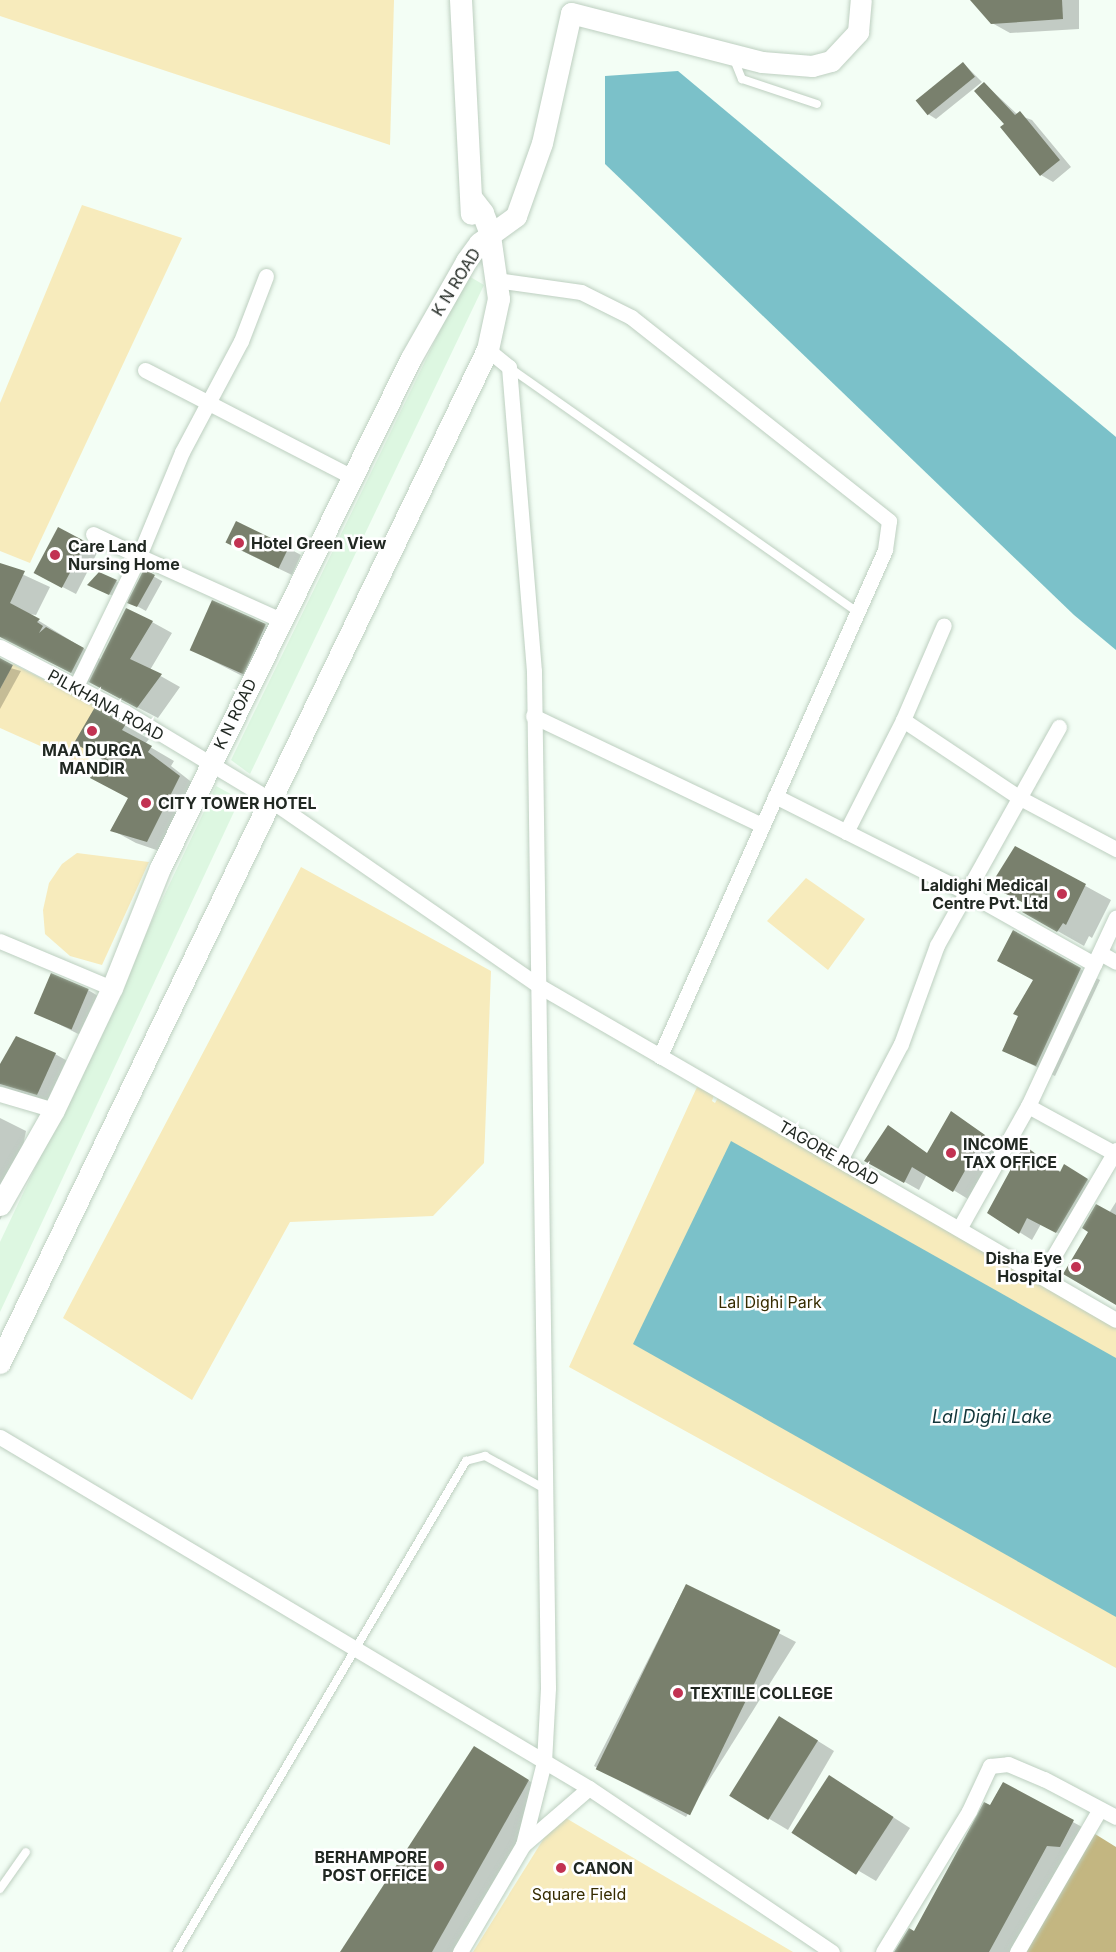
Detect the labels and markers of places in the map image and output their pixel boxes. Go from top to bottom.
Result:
place label: Hotel Green View [251,533,386,553]
place label: Care Land Nursing Home [68,536,180,574]
marker: Hotel Green View [232,536,246,550]
marker: Care Land Nursing Home [46,546,64,564]
marker: MAA DURGA MANDIR [85,724,99,738]
place label: MAA DURGA MANDIR [42,740,142,778]
place label: CITY TOWER HOTEL [158,793,317,813]
marker: CITY TOWER HOTEL [139,796,153,810]
place label: Laldighi Medical Centre Pvt. Ltd [921,875,1048,913]
marker: Laldighi Medical Centre Pvt. Ltd [1053,885,1071,903]
place label: INCOME TAX OFFICE [963,1134,1057,1172]
marker: INCOME TAX OFFICE [944,1146,958,1160]
place label: Disha Eye Hospital [986,1248,1062,1286]
marker: Disha Eye Hospital [1067,1258,1085,1276]
place label: TEXTILE COLLEGE [690,1683,833,1703]
marker: TEXTILE COLLEGE [671,1686,685,1700]
place label: BERHAMPORE POST OFFICE [314,1847,427,1885]
place label: CANON [573,1858,633,1878]
marker: BERHAMPORE POST OFFICE [432,1859,446,1873]
marker: CANON [554,1861,568,1875]

